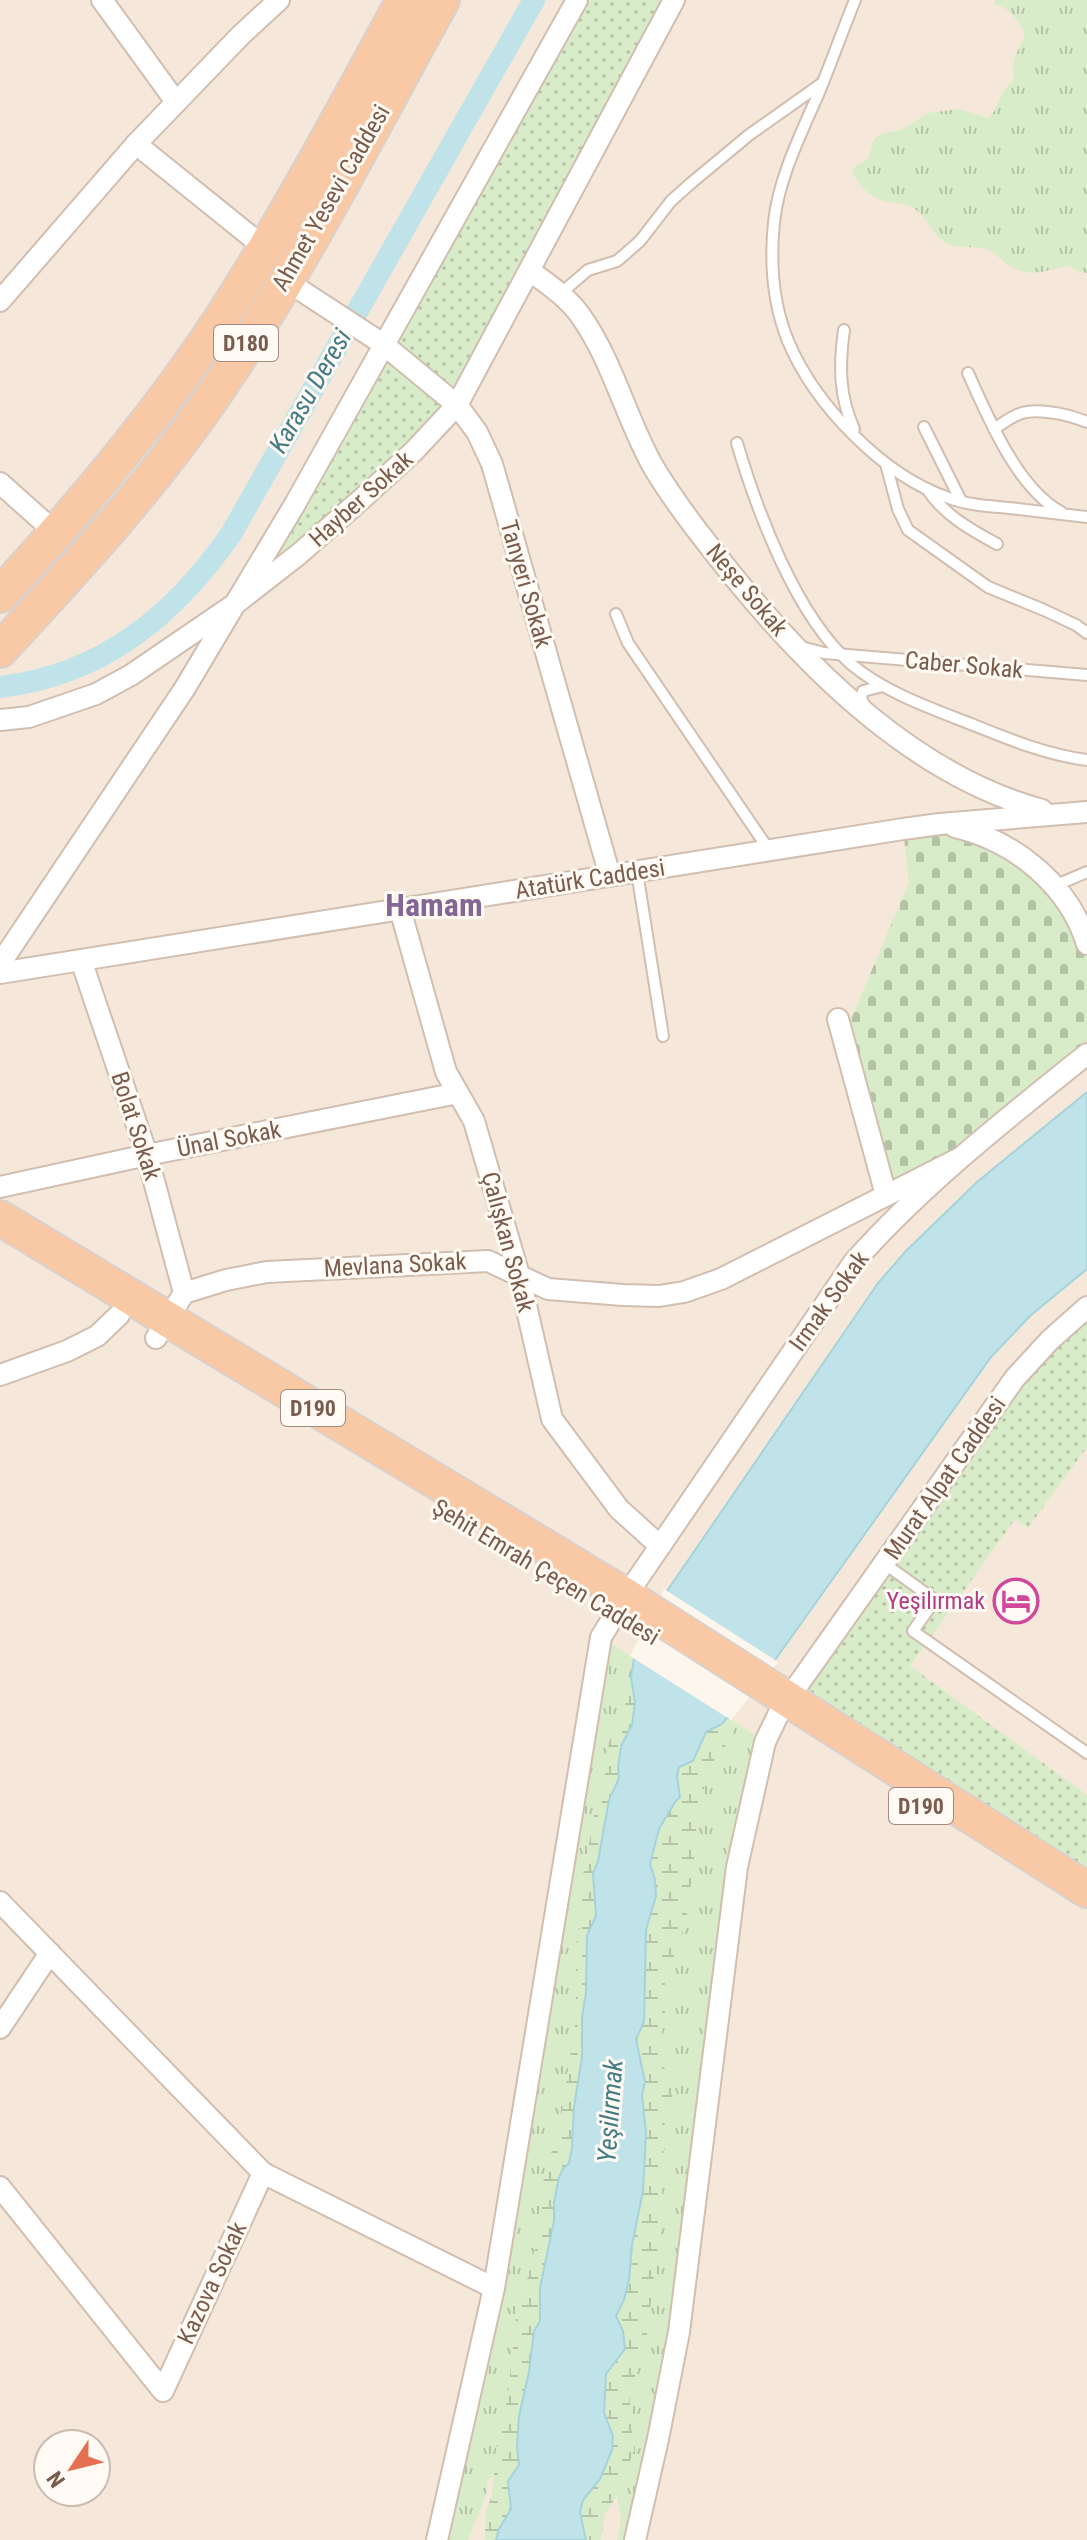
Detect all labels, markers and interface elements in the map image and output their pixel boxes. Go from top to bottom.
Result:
street label: Ahmet Yesevi Caddesi [266,100,396,296]
water label: Karasu Deresi [263,324,357,458]
road number: D180 [214,325,278,361]
street label: Hayber Sokak [303,445,419,553]
street label: Tanyeri Sokak [494,517,558,651]
street label: Neşe Sokak [700,538,794,642]
street label: Caber Sokak [904,646,1024,684]
street label: Atatürk Caddesi [513,853,667,905]
district label: Hamam [385,886,483,924]
street label: Bolat Sokak [105,1068,167,1184]
street label: Ünal Sokak [175,1115,284,1163]
street label: Çalışkan Sokak [476,1169,540,1315]
street label: Irmak Sokak [783,1245,875,1356]
street label: Mevlana Sokak [323,1247,467,1283]
road number: D190 [281,1390,345,1426]
street label: Murat Alpat Caddesi [878,1391,1012,1565]
street label: Şehit Emrah Çeçen Caddesi [427,1493,665,1651]
hotel icon: Yeşilırmak [992,1577,1040,1625]
place label: Yeşilırmak [887,1587,985,1615]
road number: D190 [889,1788,953,1824]
water label: Yeşilırmak [591,2058,629,2164]
street label: Kazova Sokak [172,2217,253,2349]
north arrow [32,2428,112,2508]
text: N [42,2466,70,2492]

